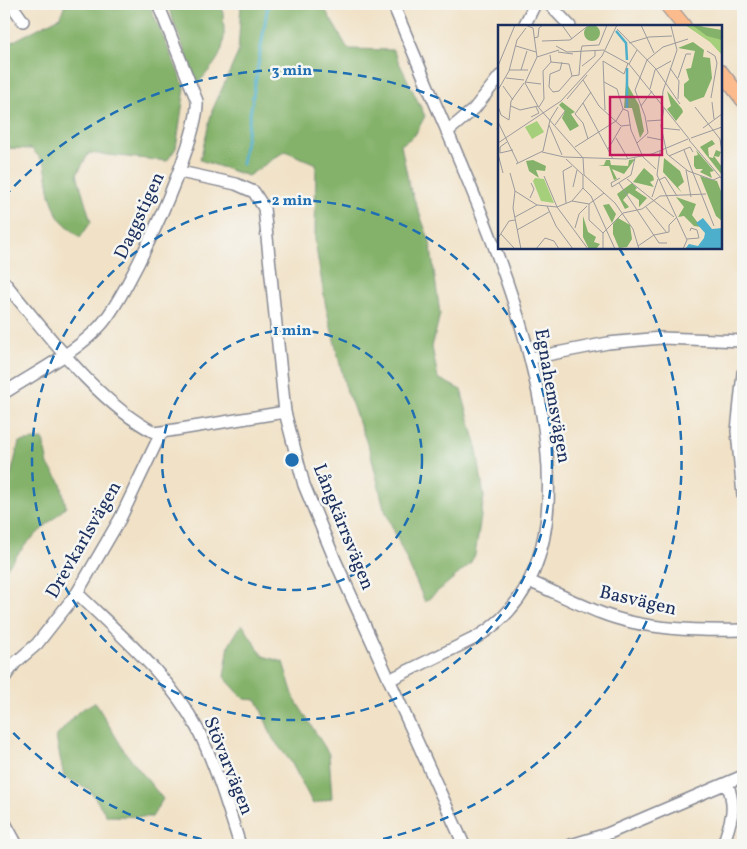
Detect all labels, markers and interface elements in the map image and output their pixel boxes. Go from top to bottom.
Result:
inset map [498,25,722,249]
text: 3 min [272,61,312,82]
street label: Daggstigen [108,168,172,264]
text: 2 min [272,191,312,212]
text: 1 min [273,321,311,342]
street label: Egnahemsvägen [527,327,577,465]
centre of rings [283,451,301,469]
street label: Långkärrsvägen [306,460,380,594]
street label: Drevkarlsvägen [40,477,128,603]
street label: Basvägen [597,579,679,623]
street label: Stövarvägen [196,713,260,819]

